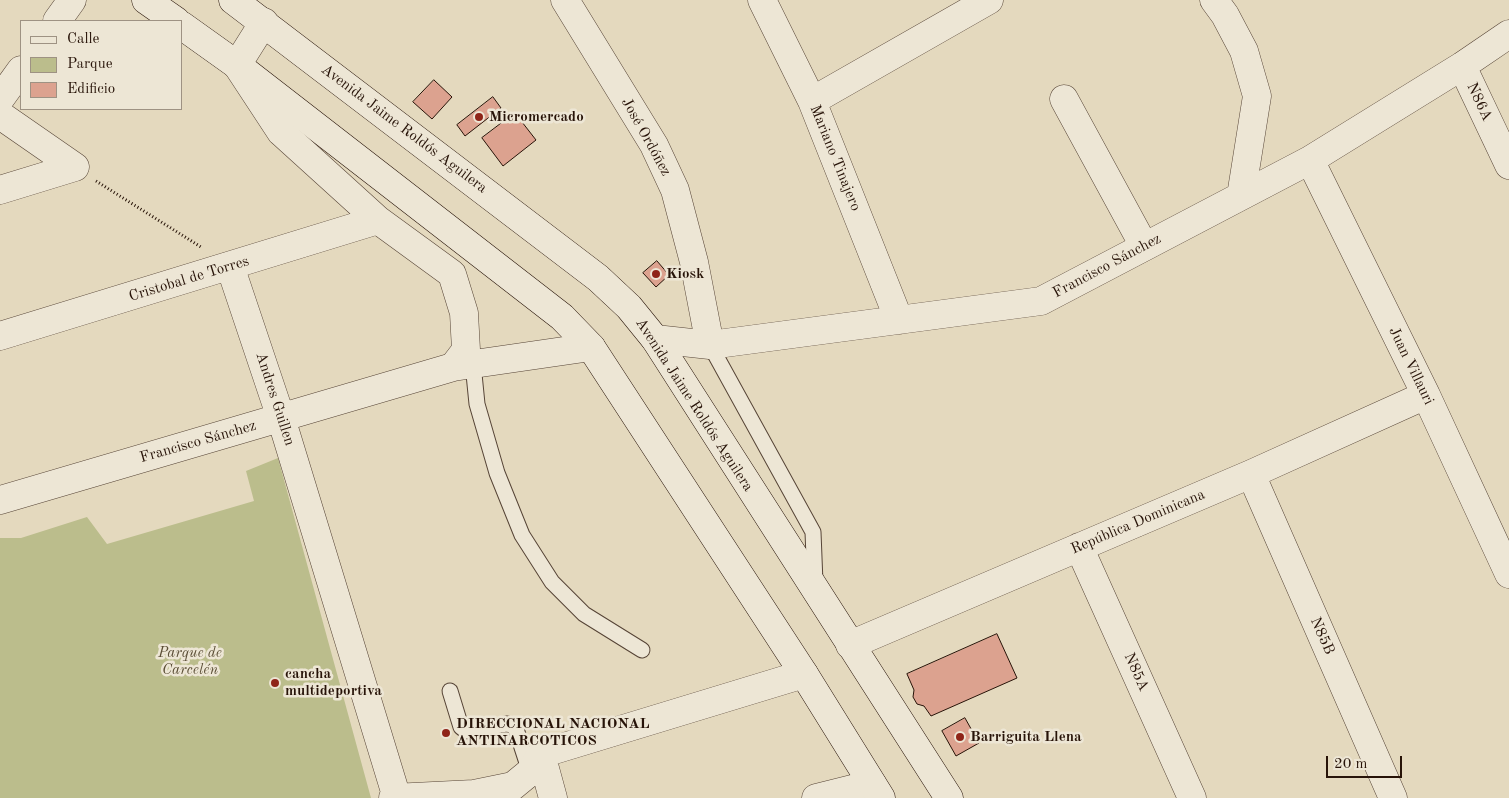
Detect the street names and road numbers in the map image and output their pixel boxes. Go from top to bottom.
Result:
street label: Avenida Jaime Roldós Aguilera [317,61,491,197]
street label: N86A [1462,80,1496,124]
street label: José Ordóñez [617,95,675,179]
street label: Mariano Tinajero [806,102,864,214]
street label: Francisco Sánchez [1050,230,1164,302]
street label: Cristobal de Torres [127,252,251,306]
street label: Avenida Jaime Roldós Aguilera [631,315,757,495]
street label: Juan Villauri [1384,324,1438,408]
street label: Andres Guillen [251,350,299,448]
street label: Francisco Sánchez [138,417,258,467]
street label: República Dominicana [1068,486,1208,558]
street label: N85B [1306,614,1338,658]
street label: N85A [1120,650,1152,694]

